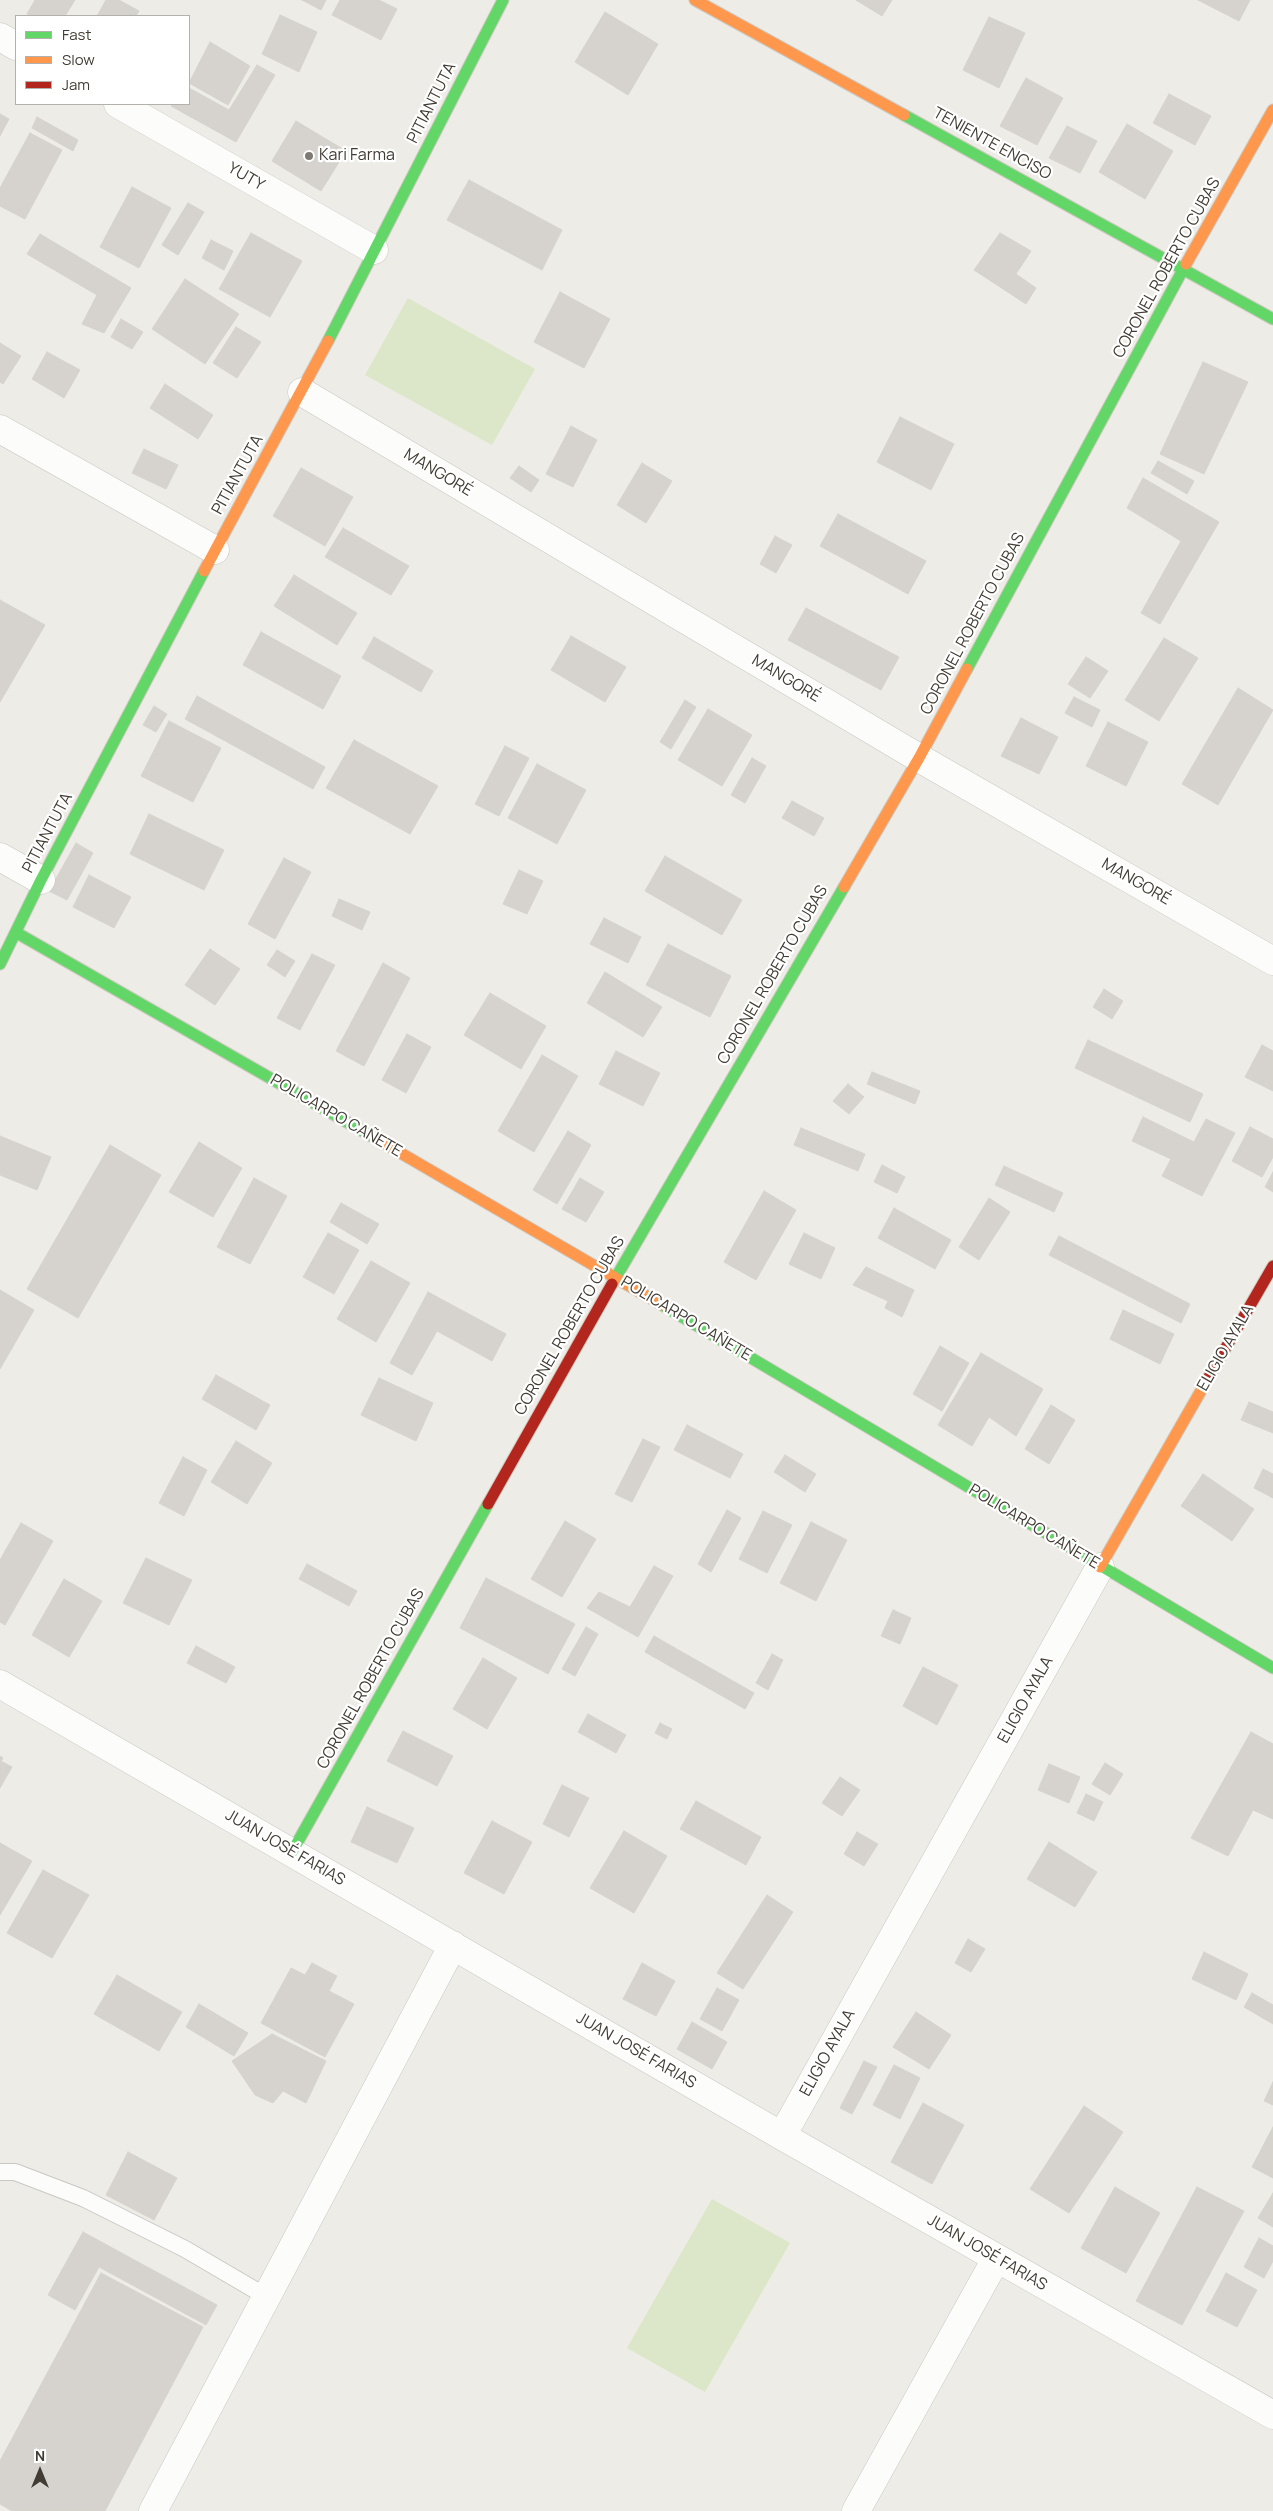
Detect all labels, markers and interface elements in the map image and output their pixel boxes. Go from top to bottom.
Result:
legend [15,15,190,105]
text: Fast [62,24,91,45]
text: Slow [62,49,95,70]
street label: PITIANTUTA [403,59,461,147]
text: Jam [62,74,90,95]
street label: TENIENTE ENCISO [930,104,1054,184]
place label: Kari Farma [319,146,395,166]
marker: Kari Farma [303,150,315,162]
street label: YUTY [224,159,268,195]
street label: CORONEL ROBERTO CUBAS [1109,174,1225,362]
street label: PITIANTUTA [208,432,268,518]
street label: MANGORÉ [400,445,476,501]
street label: CORONEL ROBERTO CUBAS [917,530,1029,718]
street label: MANGORÉ [748,651,824,707]
street label: PITIANTUTA [19,790,77,876]
street label: MANGORÉ [1098,855,1174,909]
street label: CORONEL ROBERTO CUBAS [714,882,832,1068]
street label: POLICARPO CAÑETE [267,1070,405,1162]
street label: CORONEL ROBERTO CUBAS [511,1233,629,1419]
street label: POLICARPO CAÑETE [617,1272,755,1366]
street label: ELIGIO AYALA [1194,1302,1258,1394]
street label: POLICARPO CAÑETE [965,1480,1103,1574]
street label: CORONEL ROBERTO CUBAS [313,1585,429,1773]
street label: ELIGIO AYALA [994,1653,1058,1747]
street label: JUAN JOSÉ FARIAS [222,1806,348,1890]
street label: ELIGIO AYALA [796,2006,860,2100]
street label: JUAN JOSÉ FARIAS [573,2009,699,2093]
street label: JUAN JOSÉ FARIAS [924,2211,1050,2295]
north arrow [15,2446,65,2496]
text: N [35,2446,45,2465]

